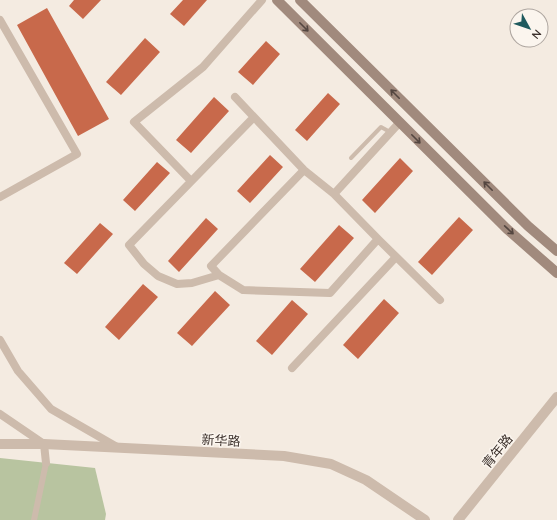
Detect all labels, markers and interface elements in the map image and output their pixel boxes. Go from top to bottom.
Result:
north arrow [509,8,549,48]
one-way arrow [299,23,309,32]
text: N [529,27,545,42]
one-way arrow [390,90,400,99]
one-way arrow [411,134,421,144]
one-way arrow [483,181,493,191]
one-way arrow [503,226,514,235]
street label: 新华路 [201,431,241,449]
street label: 青年路 [479,431,515,471]

